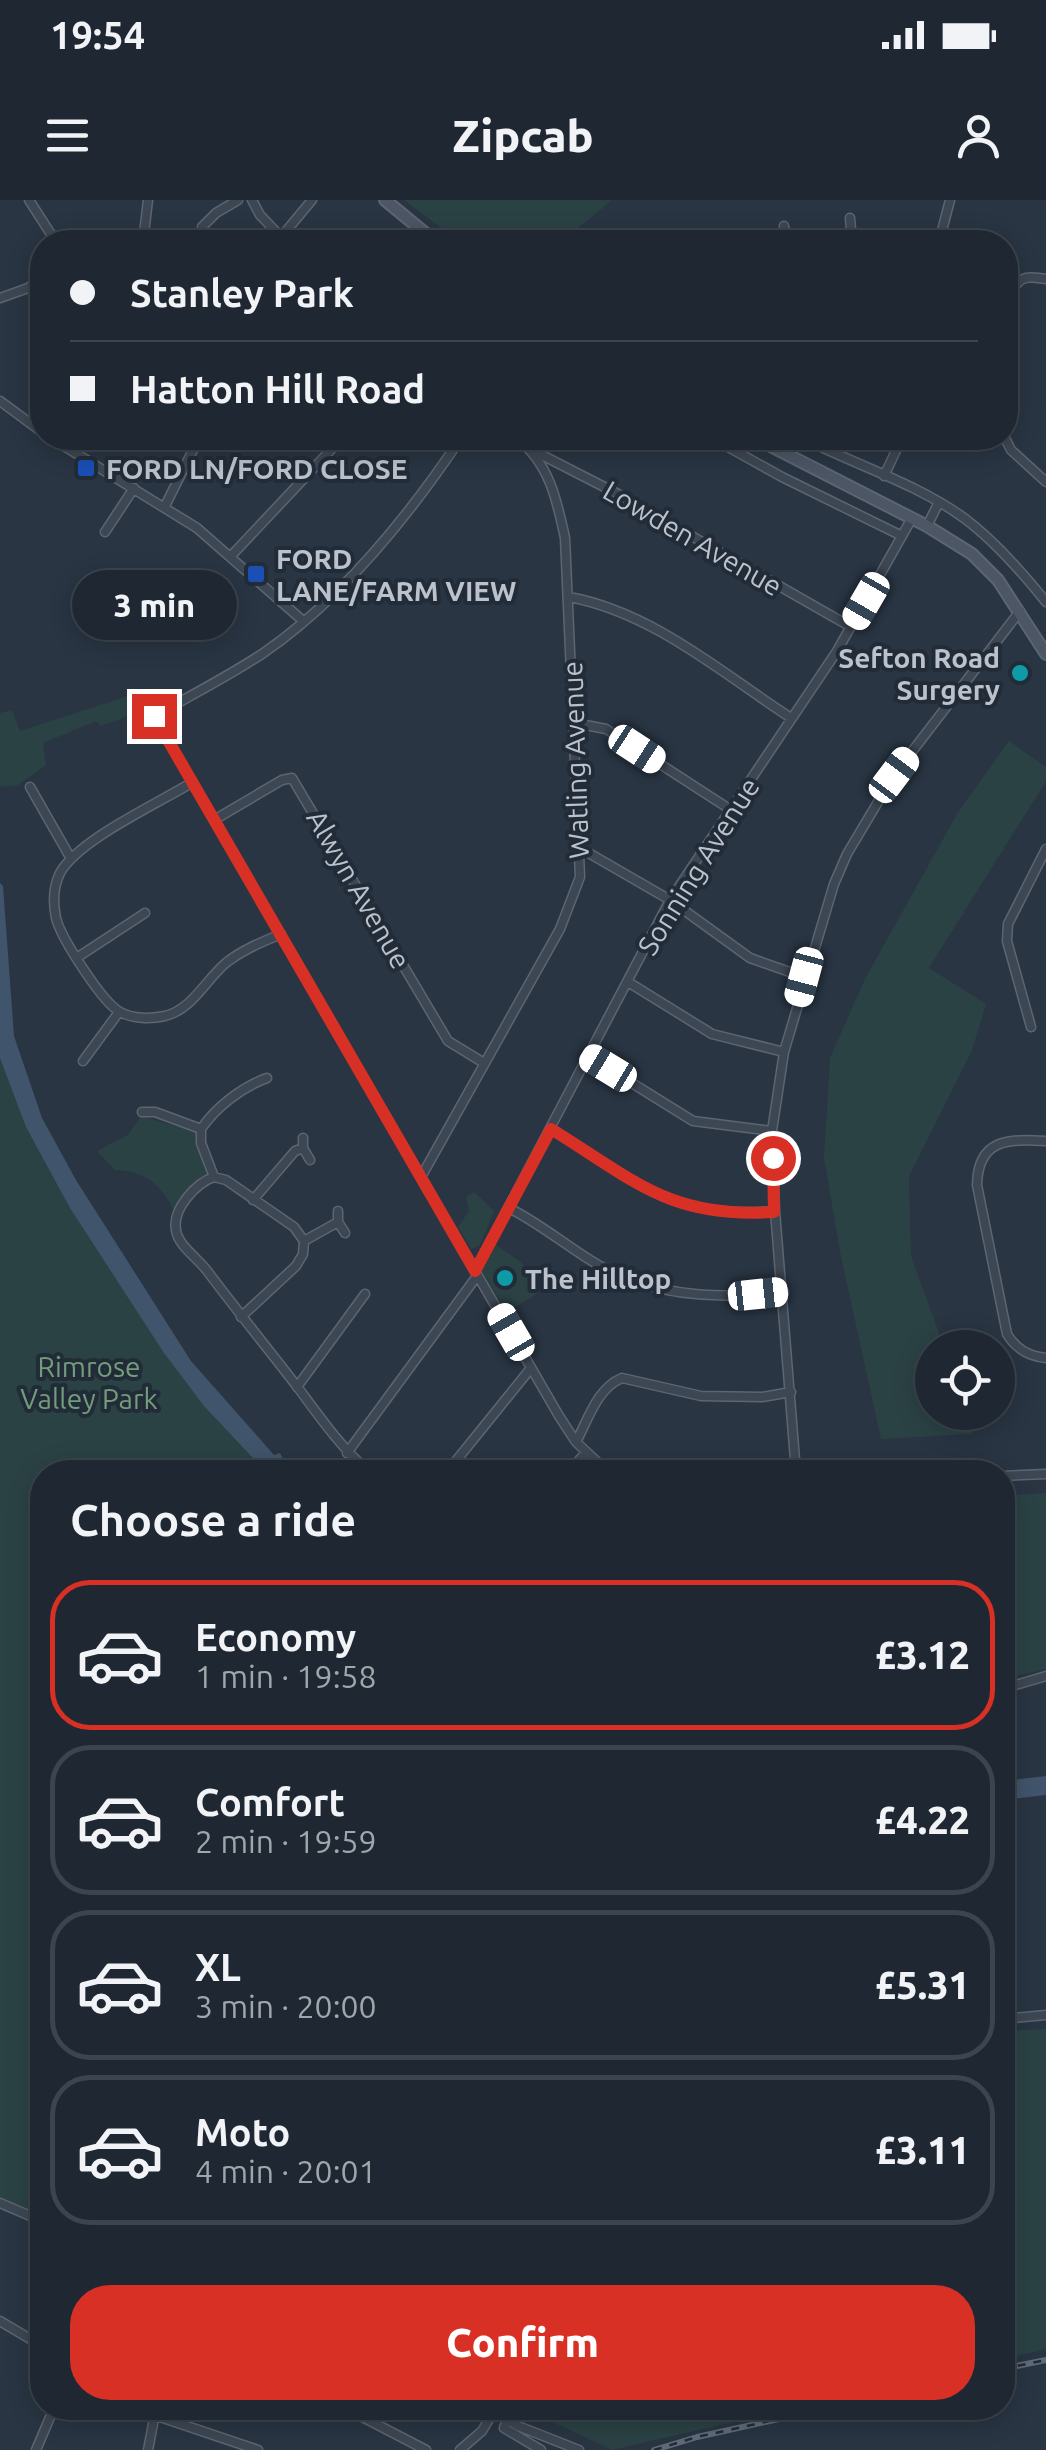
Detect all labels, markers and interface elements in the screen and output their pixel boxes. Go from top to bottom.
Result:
text: 19:54 [50,14,145,56]
icon: menu [40,108,95,163]
icon: person [951,108,1006,163]
text: Zipcab [452,110,594,161]
text: Stanley Park [130,272,354,314]
text: Hatton Hill Road [130,368,425,410]
place label: FORD LN/FORD CLOSE [106,453,407,484]
marker: FORD LN/FORD CLOSE [75,457,97,479]
street label: Lowden Avenue [598,474,788,602]
place label: FORD LANE/FARM VIEW [276,543,516,606]
marker: FORD LANE/FARM VIEW [245,563,267,585]
car [838,568,894,634]
callout: 3 min [72,571,236,641]
text: 3 min [114,587,195,623]
place label: Sefton Road Surgery [838,642,1000,705]
street label: Watling Avenue [556,661,594,859]
marker: Sefton Road Surgery [1009,662,1031,684]
route end [132,694,177,739]
car [604,720,670,778]
car [864,742,924,808]
street label: Sonning Avenue [631,772,765,960]
street label: Alwyn Avenue [301,804,417,974]
car [782,944,826,1010]
car [575,1040,641,1096]
route start [751,1136,796,1181]
place label: The Hilltop [525,1263,671,1294]
marker: The Hilltop [494,1267,516,1289]
car [727,1276,789,1312]
car [483,1299,539,1365]
map controls [915,1330,1015,1430]
button: locate [915,1330,1015,1430]
park label: Rimrose Valley Park [20,1351,158,1414]
text: Choose a ride [70,1494,356,1545]
icon: car [75,1610,165,1700]
text: Economy [195,1616,356,1658]
text: £3.12 [875,1634,970,1676]
text: 1 min · 19:58 [195,1658,377,1694]
icon: car [75,1775,165,1865]
text: Comfort [195,1781,345,1823]
text: £4.22 [875,1799,970,1841]
text: 2 min · 19:59 [195,1823,377,1859]
icon: car [75,1940,165,2030]
text: XL [195,1946,241,1988]
text: £5.31 [875,1964,970,2006]
text: 3 min · 20:00 [195,1988,377,2024]
icon: car [75,2105,165,2195]
text: Moto [195,2111,290,2153]
text: £3.11 [875,2129,970,2171]
text: 4 min · 20:01 [195,2153,377,2189]
button: Confirm [70,2285,975,2400]

